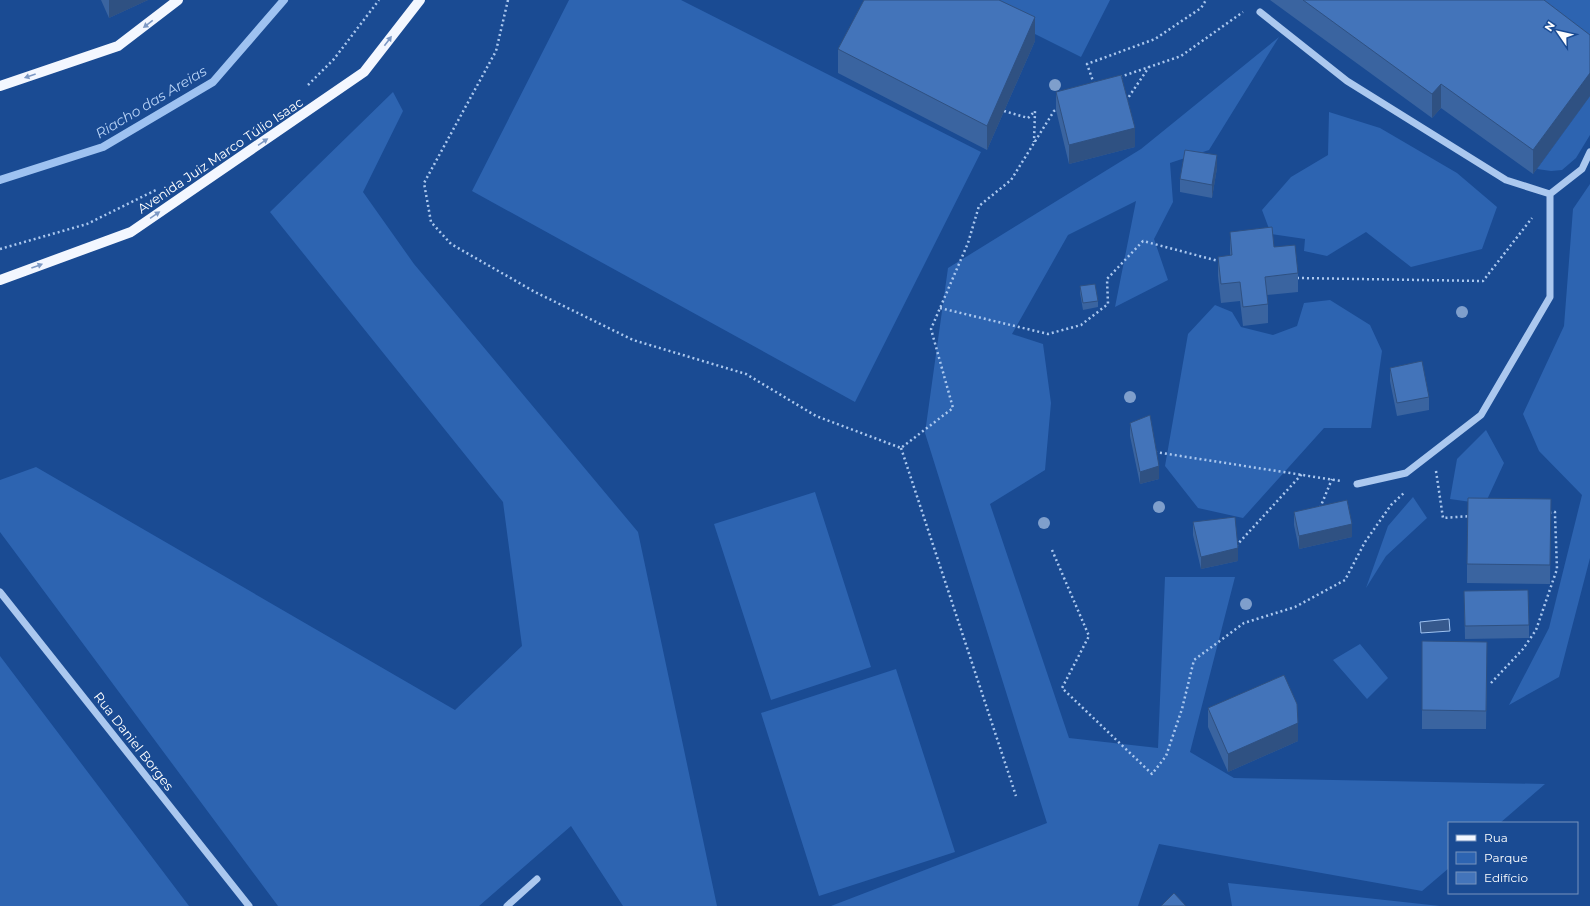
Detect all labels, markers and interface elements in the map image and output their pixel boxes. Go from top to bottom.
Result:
north arrow [1538,12,1578,52]
one-way arrow [142,19,153,28]
text: N [1541,19,1558,34]
one-way arrow [384,36,392,47]
water label: Riacho das Areias [92,62,210,142]
one-way arrow [24,73,36,79]
street label: Avenida Juiz Marco Túlio Isaac [134,94,306,216]
one-way arrow [257,138,268,146]
one-way arrow [150,211,160,219]
one-way arrow [31,263,43,269]
street label: Rua Daniel Borges [91,688,177,794]
legend [1448,822,1578,894]
text: Rua [1484,830,1508,845]
text: Parque [1484,850,1528,865]
text: Edifício [1484,870,1528,885]

